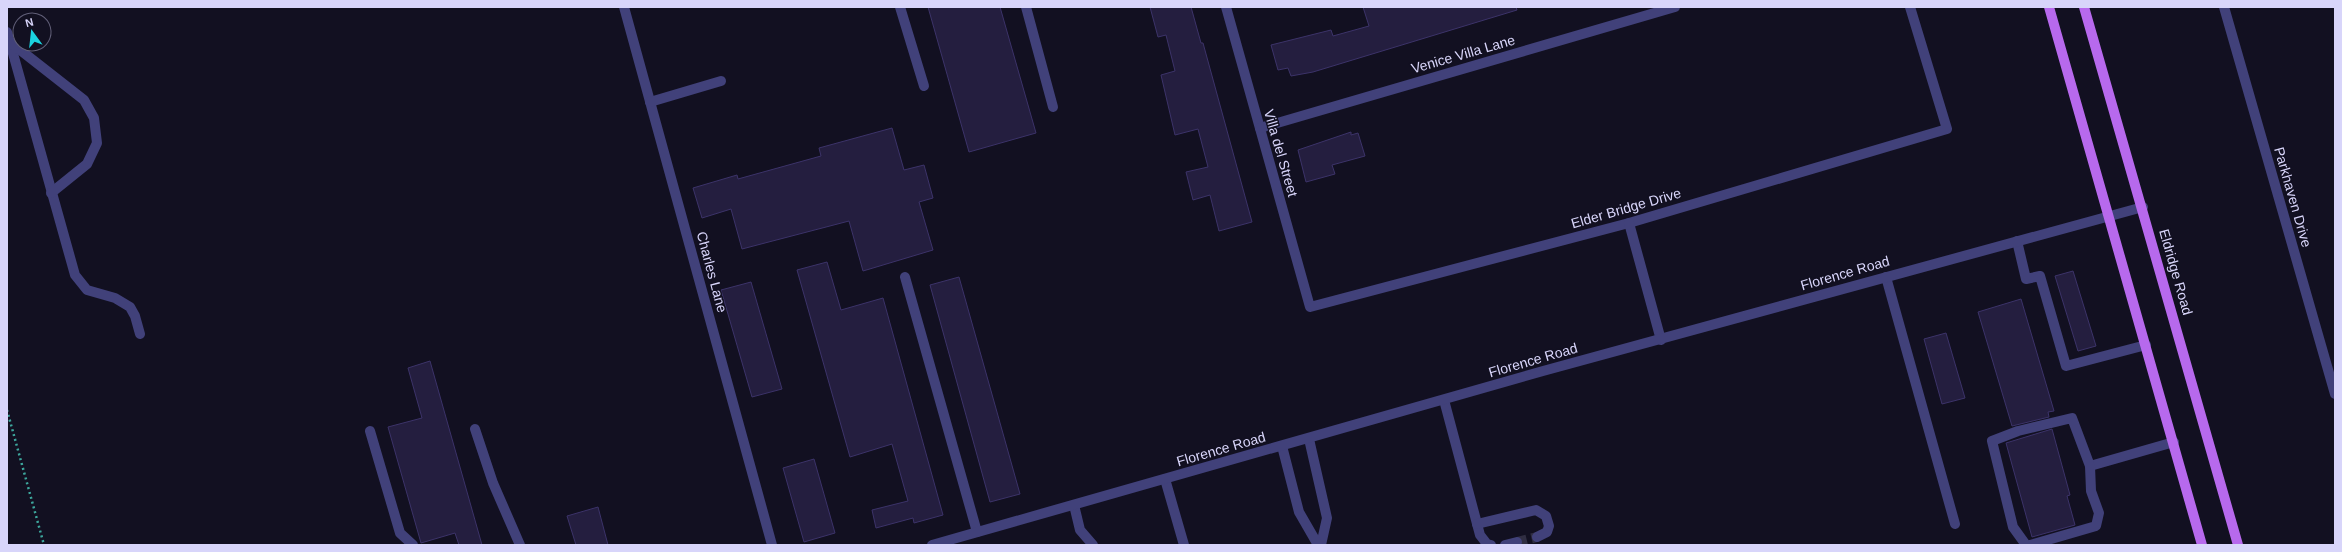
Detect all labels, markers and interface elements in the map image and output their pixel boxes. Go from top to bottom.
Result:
north arrow [12,12,52,52]
text: N [24,16,35,29]
street label: Venice Villa Lane [1409,31,1517,76]
street label: Villa del Street [1261,108,1301,199]
street label: Parkhaven Drive [2271,145,2315,249]
street label: Elder Bridge Drive [1569,185,1683,231]
street label: Eldridge Road [2156,227,2196,317]
street label: Charles Lane [693,230,731,314]
street label: Florence Road [1799,253,1891,293]
street label: Florence Road [1487,340,1579,380]
street label: Florence Road [1175,429,1267,469]

